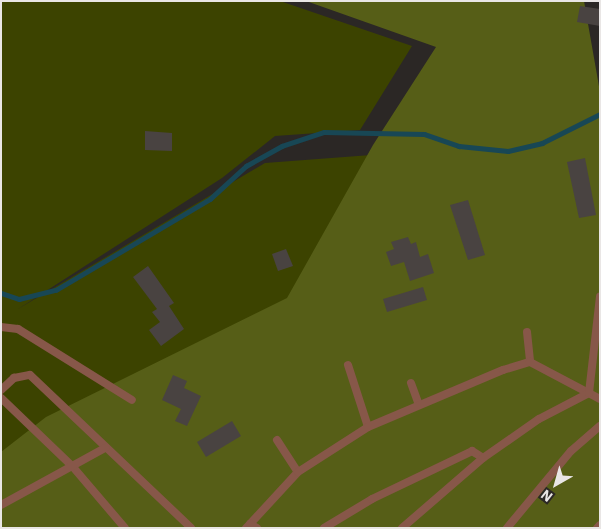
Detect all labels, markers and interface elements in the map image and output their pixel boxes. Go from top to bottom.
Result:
north arrow [531,459,581,509]
text: N [537,486,556,506]

